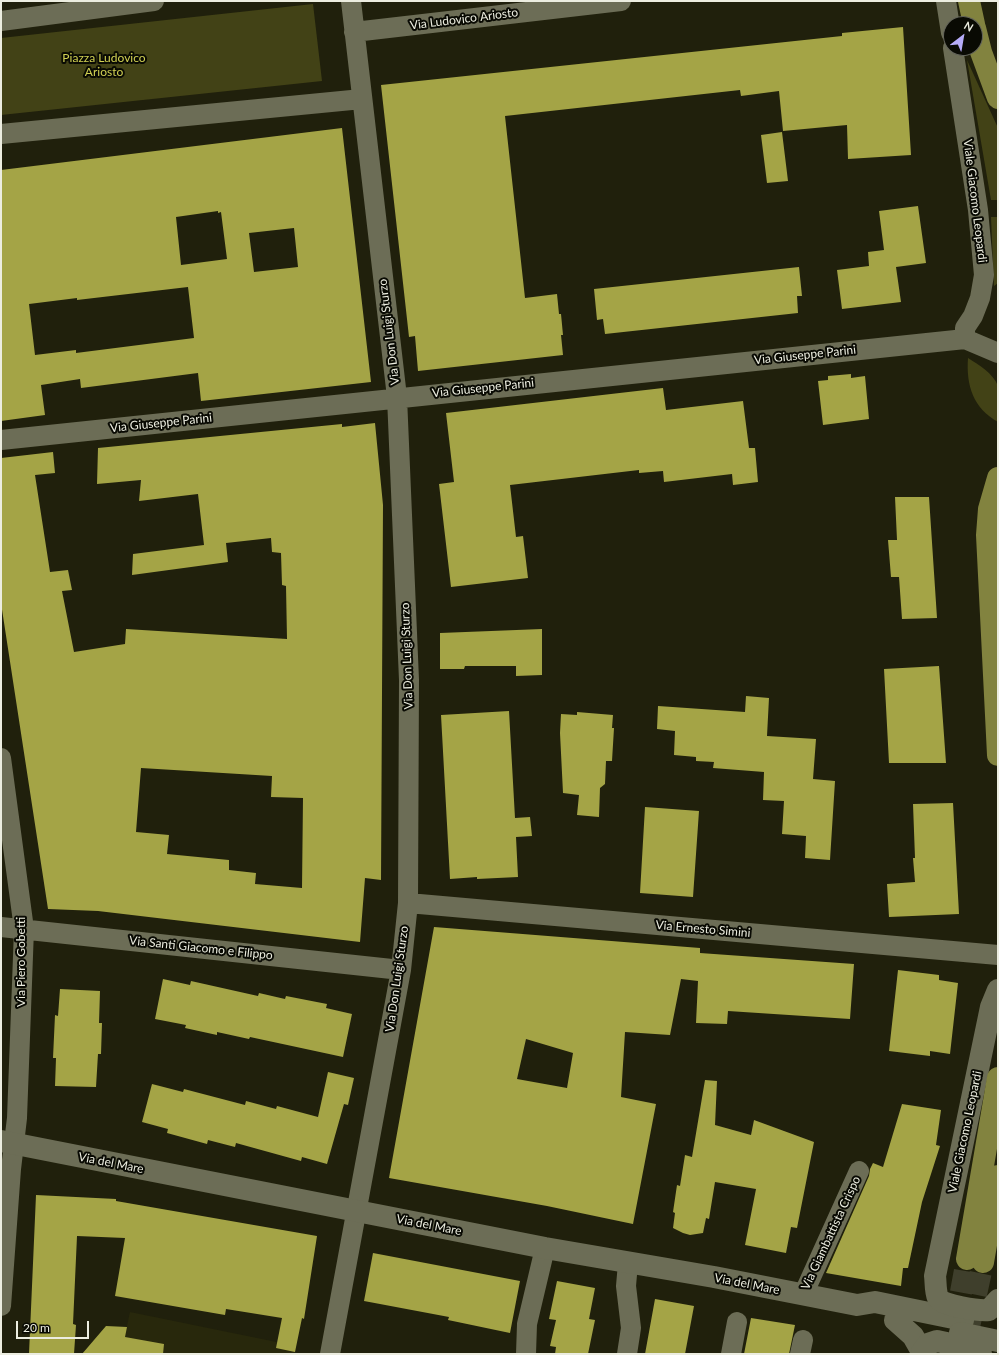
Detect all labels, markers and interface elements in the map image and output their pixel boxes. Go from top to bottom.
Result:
street label: Via Ludovico Ariosto [409,5,519,33]
north arrow [943,16,983,56]
text: N [962,18,976,34]
park label: Piazza Ludovico Ariosto [62,51,146,79]
street label: Viale Giacomo Leopardi [960,138,990,264]
street label: Via Don Luigi Sturzo [375,278,403,386]
street label: Via Giuseppe Parini [753,342,857,368]
street label: Via Giuseppe Parini [431,375,535,401]
street label: Via Giuseppe Parini [109,410,213,436]
street label: Via Don Luigi Sturzo [398,602,416,710]
street label: Via Piero Gobetti [14,917,28,1007]
street label: Via Ernesto Simini [655,918,751,940]
street label: Via Don Luigi Sturzo [382,925,412,1033]
street label: Via Santi Giacomo e Filippo [129,933,273,963]
street label: Viale Giacomo Leopardi [945,1070,985,1194]
street label: Via del Mare [77,1150,145,1176]
street label: Via Giambattista Crispo [798,1174,864,1292]
street label: Via del Mare [395,1212,463,1238]
street label: Via del Mare [713,1271,781,1297]
scale bar [18,1313,91,1339]
text: 20 m [23,1320,50,1335]

